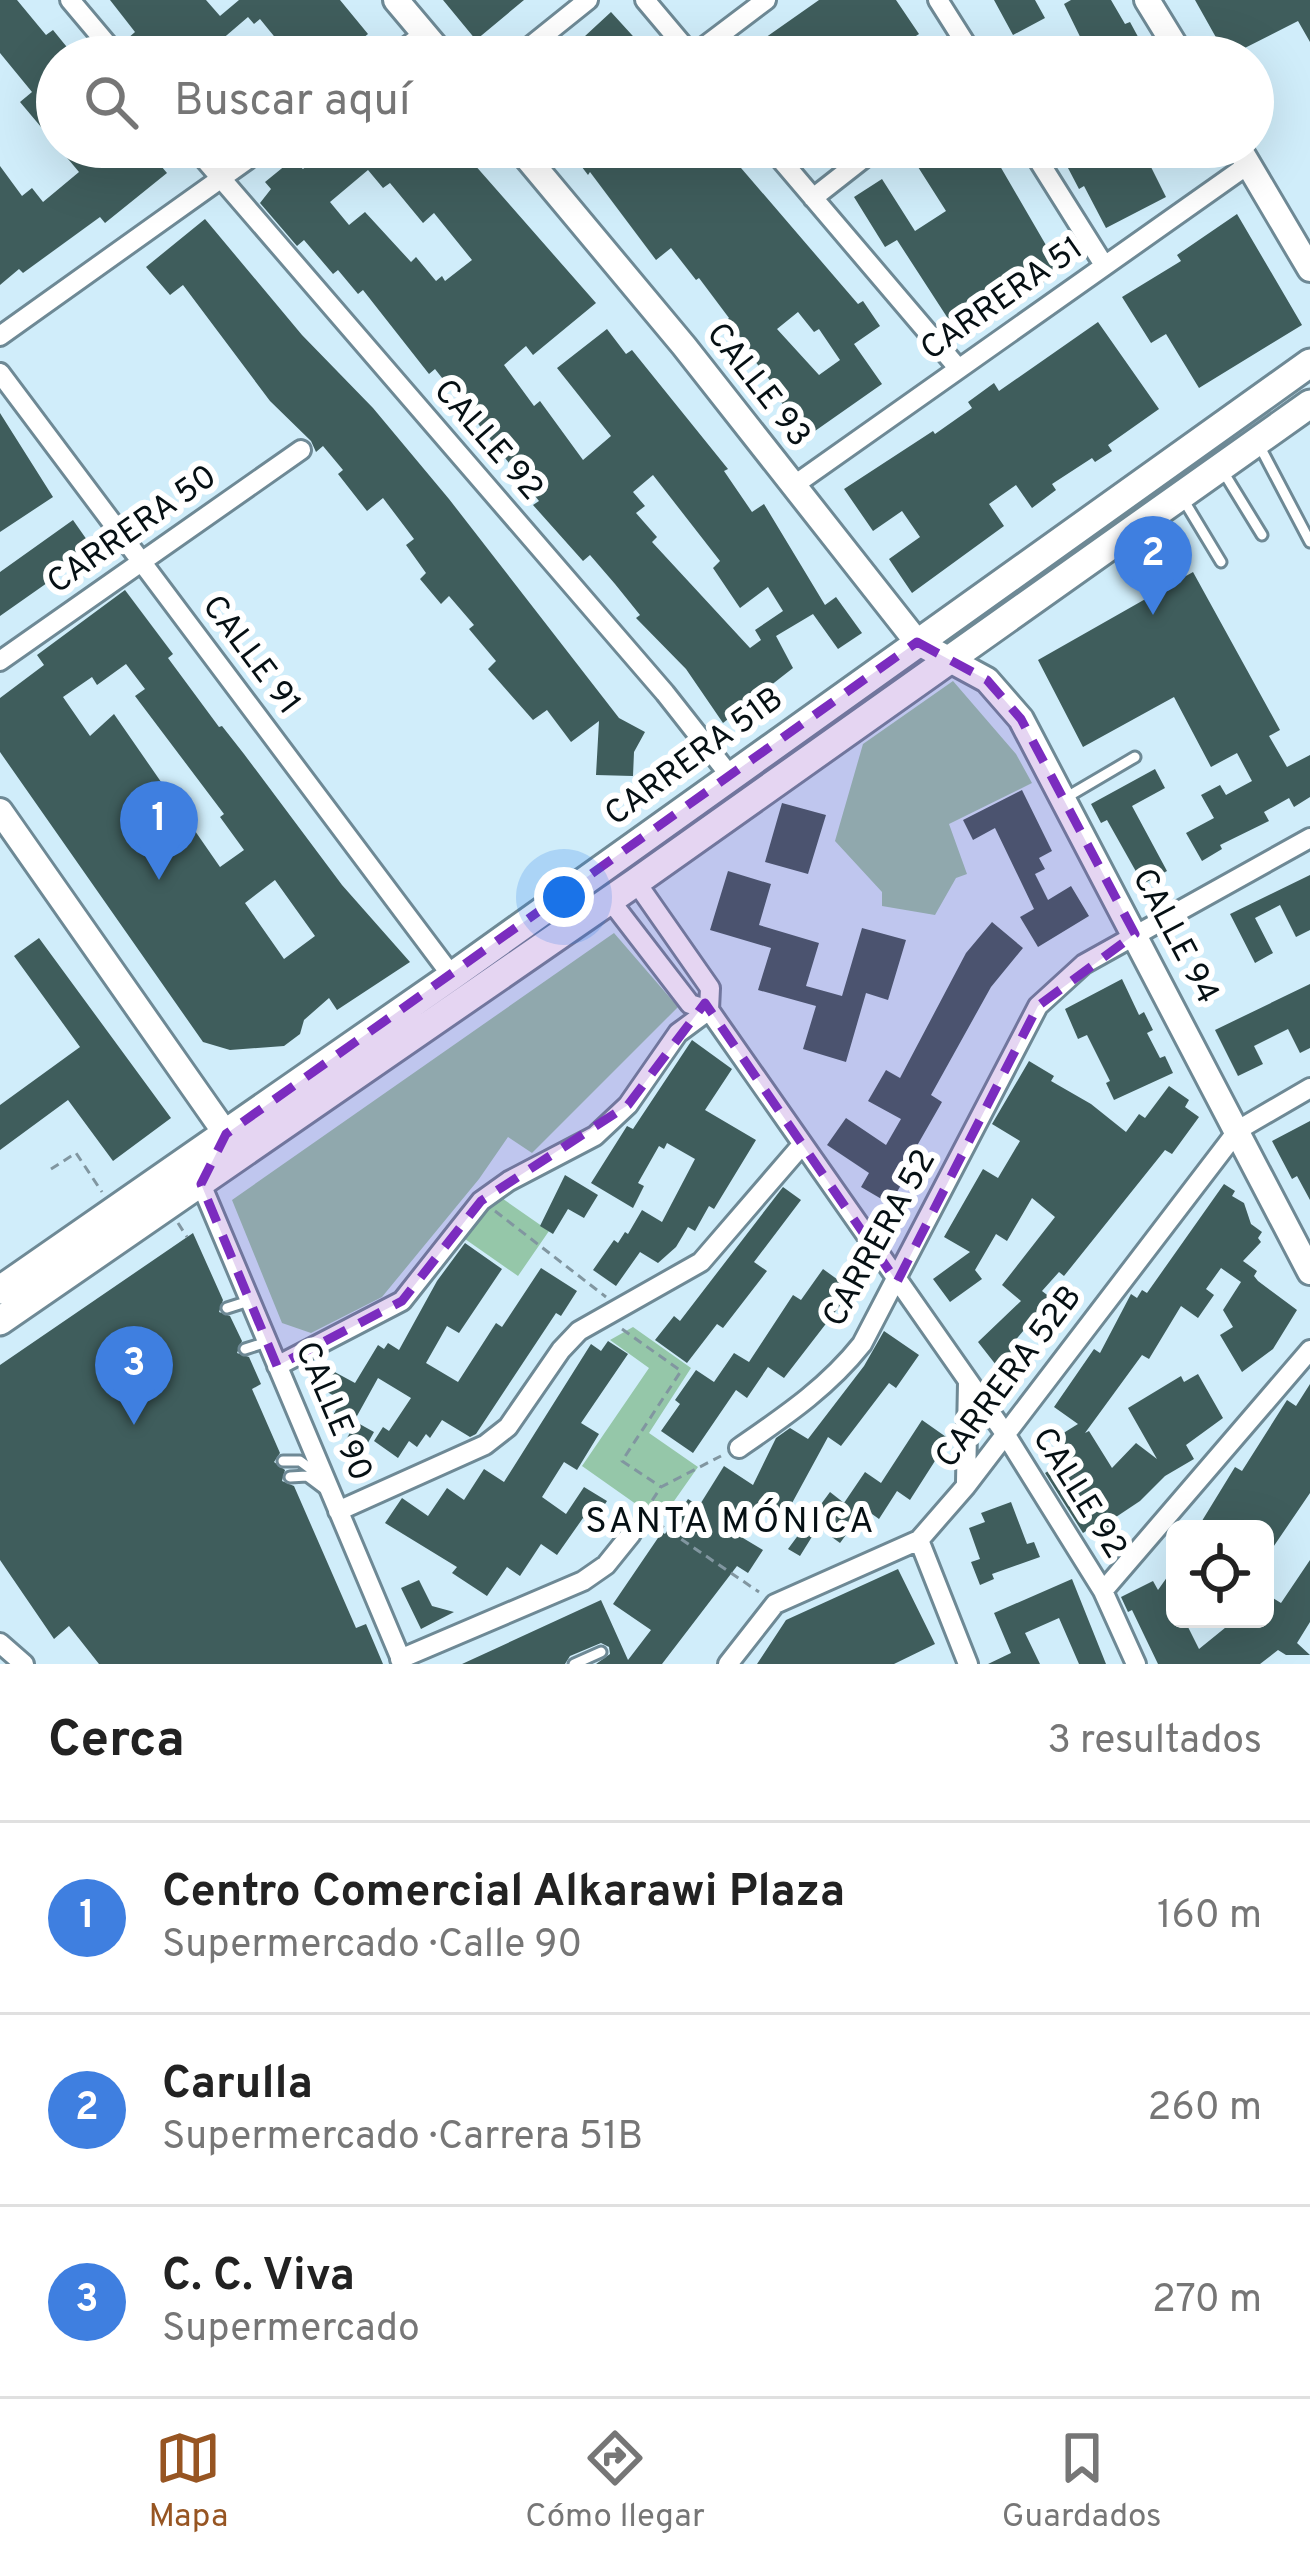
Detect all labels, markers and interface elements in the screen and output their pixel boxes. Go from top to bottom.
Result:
search box [36,36,1274,168]
icon: search [78,69,144,135]
text: Buscar aquí [174,74,410,131]
street label: CARRERA 51 [914,229,1092,371]
street label: CALLE 93 [695,315,819,457]
street label: CALLE 92 [423,372,551,510]
street label: CARRERA 50 [40,457,226,605]
pin: 2 [1114,516,1192,615]
street label: CALLE 91 [191,588,309,724]
street label: CARRERA 51B [598,679,792,837]
pin: 1 [120,781,198,880]
street label: CALLE 94 [1121,862,1227,1012]
your location [534,867,594,927]
street label: CARRERA 52 [815,1143,947,1335]
street label: CARRERA 52B [928,1278,1092,1478]
pin: 3 [95,1326,173,1425]
street label: CALLE 90 [284,1336,380,1488]
street label: CALLE 92 [1021,1421,1135,1567]
district label: SANTA MÓNICA [585,1498,877,1546]
map controls [1166,1520,1274,1628]
button: locate [1166,1520,1274,1628]
text: Cerca [48,1710,185,1775]
text: 3 resultados [1047,1718,1262,1767]
text: Centro Comercial Alkarawi Plaza [162,1865,845,1922]
text: 1 [79,1893,95,1942]
text: 160 m [1157,1893,1262,1942]
text: Supermercado · Calle 90 [162,1922,582,1971]
text: Carulla [162,2057,313,2114]
text: 2 [75,2085,99,2134]
text: 260 m [1148,2085,1262,2134]
text: Supermercado · Carrera 51B [162,2114,643,2163]
text: C. C. Viva [162,2249,355,2306]
text: 3 [75,2277,99,2326]
text: 270 m [1152,2277,1262,2326]
text: Supermercado [162,2306,420,2355]
tab: Mapa [148,2425,228,2539]
tab: Cómo llegar [525,2425,705,2539]
tab: Guardados [1002,2425,1162,2539]

